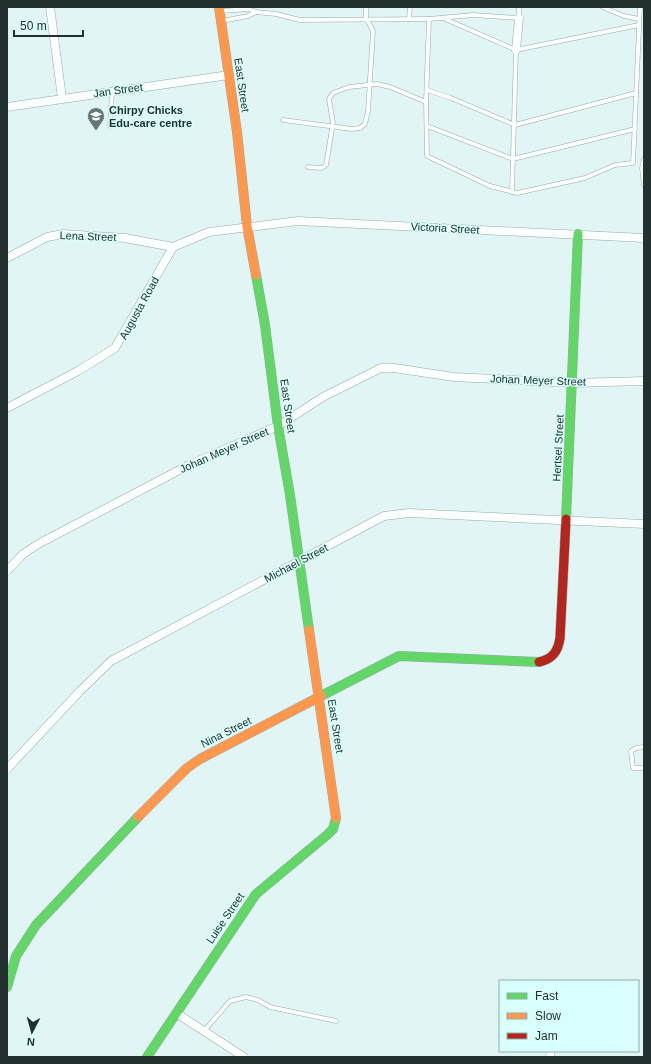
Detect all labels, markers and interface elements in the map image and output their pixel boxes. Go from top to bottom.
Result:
scale bar [14,12,83,38]
text: 50 m [20,19,47,33]
street label: East Street [232,57,252,113]
street label: Jan Street [92,81,144,99]
place label: Chirpy Chicks Edu-care centre [109,104,192,129]
school or university icon: Chirpy Chicks Edu-care centre [86,106,106,131]
street label: Victoria Street [410,220,480,236]
street label: Lena Street [59,229,117,243]
street label: Augusta Road [117,275,161,341]
street label: Johan Meyer Street [490,372,586,388]
street label: East Street [278,378,298,434]
street label: Hertsel Street [550,414,566,482]
street label: Johan Meyer Street [178,425,270,475]
street label: Michael Street [262,541,330,585]
street label: East Street [326,698,346,754]
street label: Nina Street [199,714,253,750]
street label: Luise Street [204,890,246,946]
legend [499,980,639,1052]
text: Fast [535,989,559,1003]
text: Slow [535,1009,561,1023]
north arrow [12,1012,52,1052]
text: Jam [535,1029,558,1043]
text: N [26,1036,36,1048]

